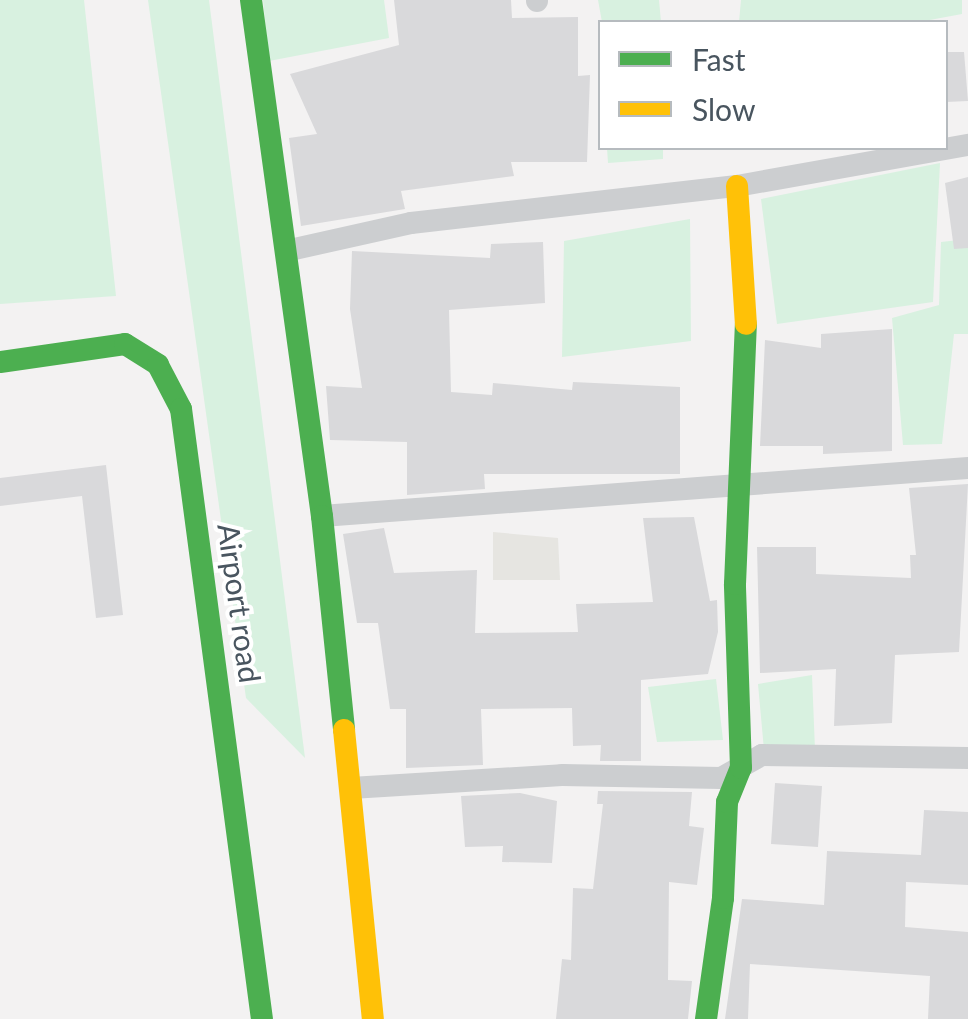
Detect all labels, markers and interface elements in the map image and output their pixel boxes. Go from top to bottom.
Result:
legend [598,20,948,150]
text: Fast [692,41,746,77]
text: Slow [692,91,755,127]
street label: Airport road [211,521,269,685]

